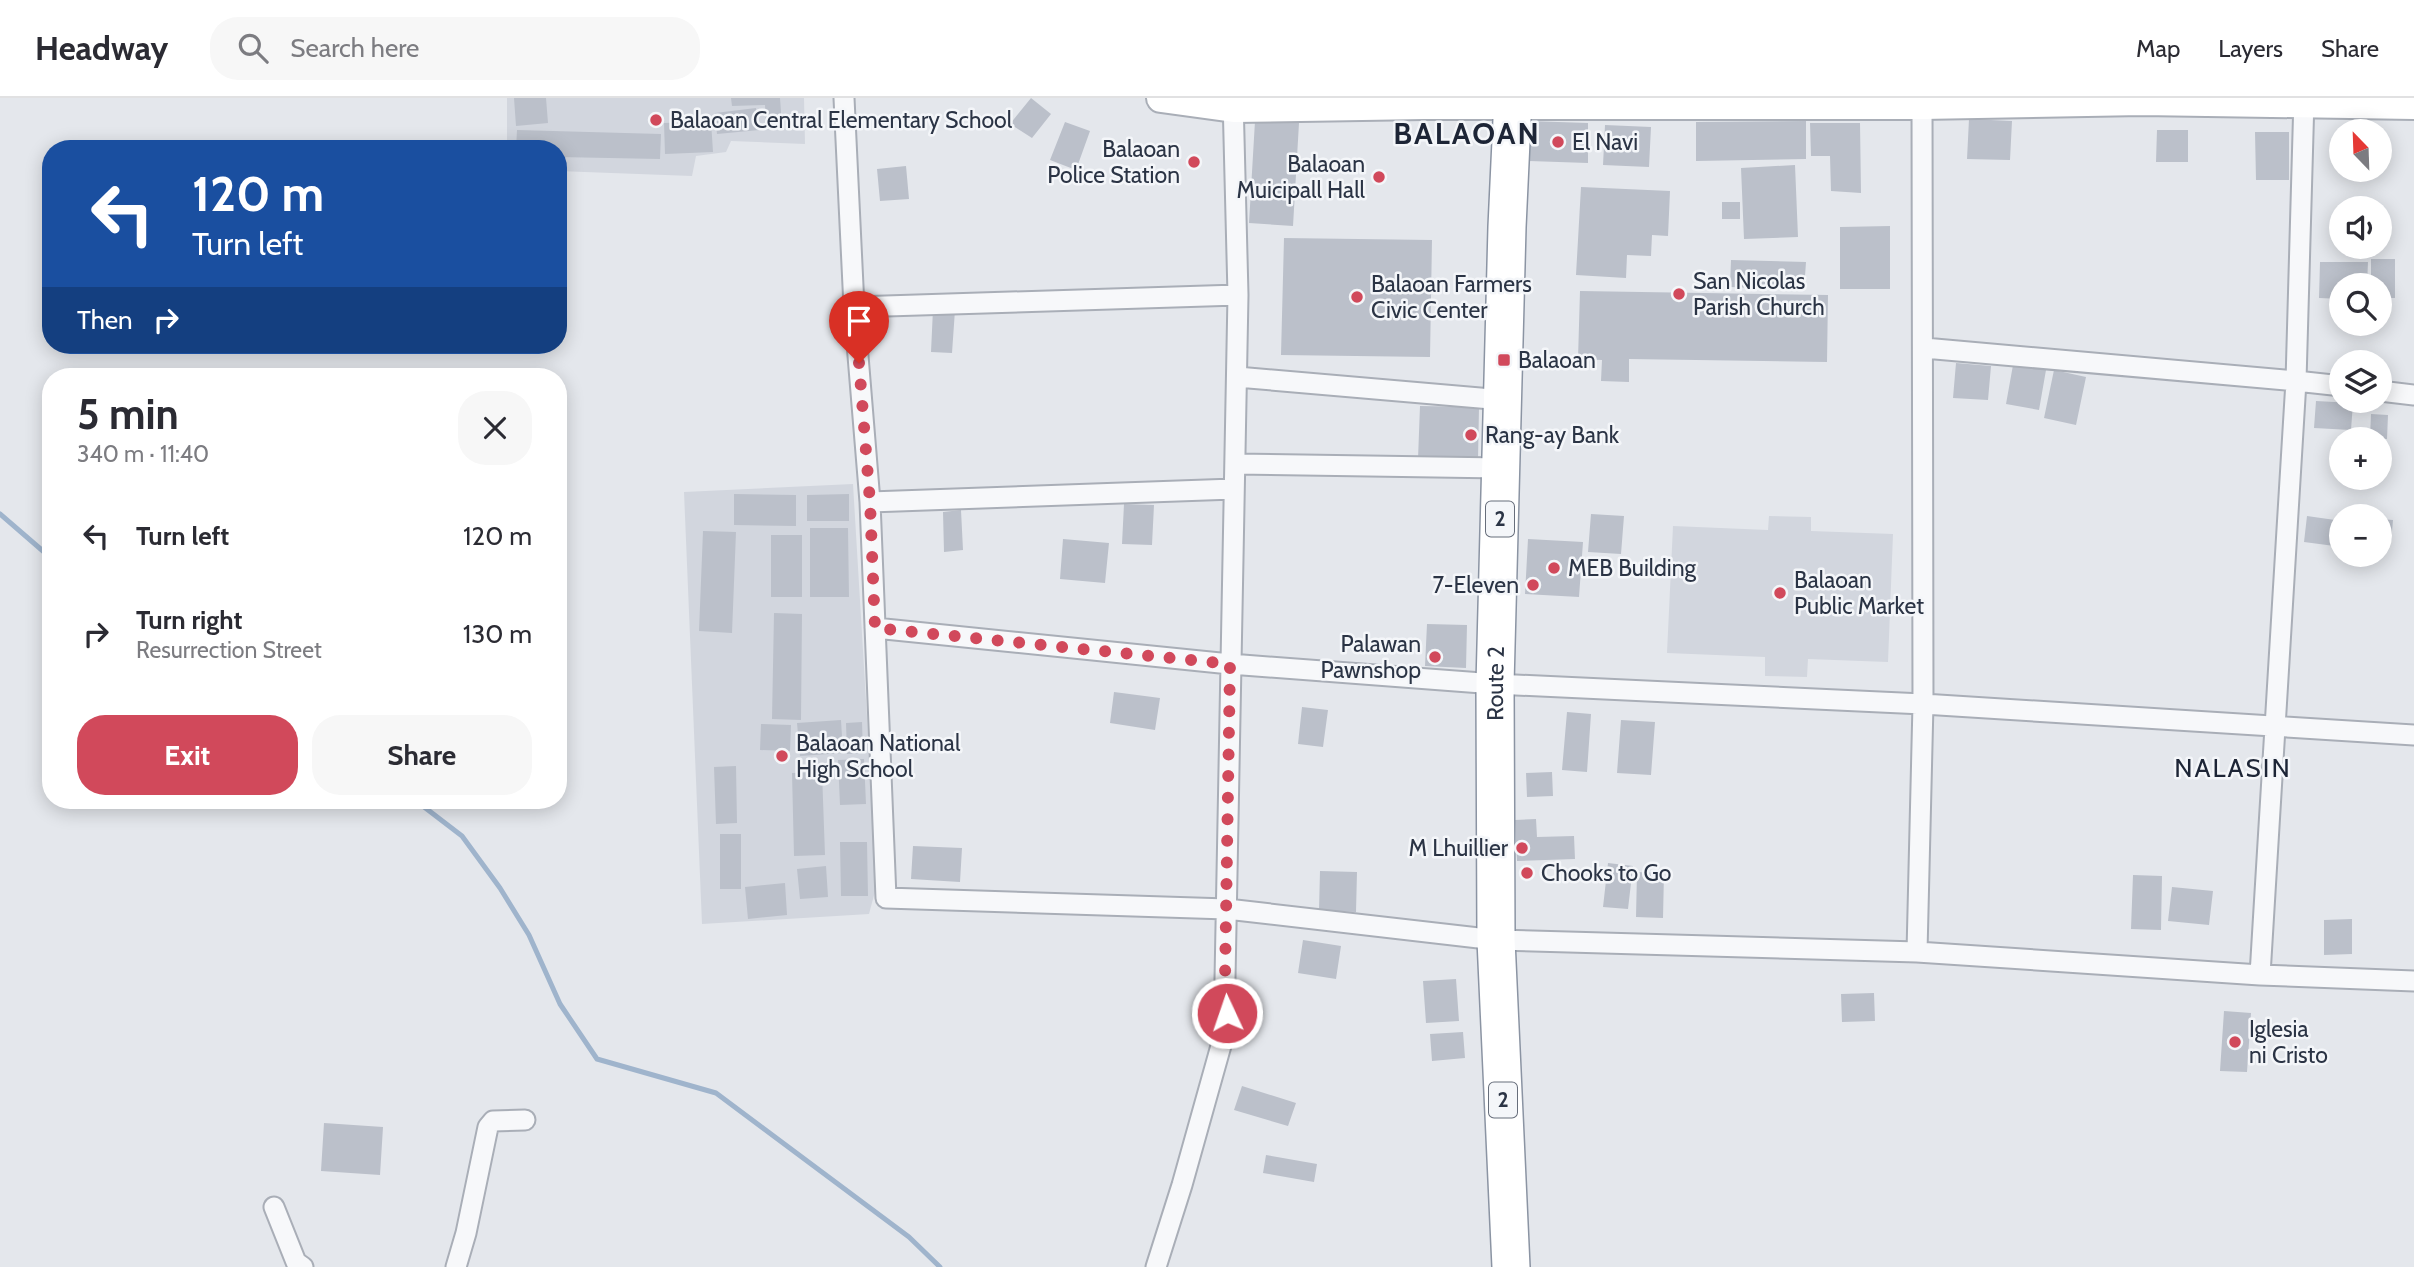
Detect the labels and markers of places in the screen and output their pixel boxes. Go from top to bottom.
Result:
place label: Balaoan Central Elementary School [670,106,1013,134]
marker: Balaoan Central Elementary School [648,112,664,128]
place label: El Navi [1572,128,1638,156]
marker: El Navi [1550,134,1566,150]
place label: Balaoan Police Station [1047,135,1180,189]
place label: Balaoan Muicipall Hall [1237,150,1366,204]
marker: Balaoan Police Station [1186,154,1202,170]
marker: Balaoan Muicipall Hall [1371,169,1387,185]
place label: San Nicolas Parish Church [1693,267,1825,321]
place label: Balaoan Farmers Civic Center [1371,270,1532,324]
marker: San Nicolas Parish Church [1671,286,1687,302]
marker: Balaoan Farmers Civic Center [1349,289,1365,305]
pin [829,291,889,363]
place label: Balaoan [1518,346,1596,374]
marker: Balaoan [1496,352,1512,368]
place label: Rang-ay Bank [1485,421,1620,449]
marker: Rang-ay Bank [1463,427,1479,443]
place label: MEB Building [1568,554,1697,582]
marker: MEB Building [1546,560,1562,576]
place label: Balaoan Public Market [1794,566,1924,620]
place label: 7-Eleven [1433,571,1519,599]
marker: 7-Eleven [1525,577,1541,593]
marker: Balaoan Public Market [1772,585,1788,601]
place label: Palawan Pawnshop [1320,630,1421,684]
marker: Palawan Pawnshop [1427,649,1443,665]
place label: Balaoan National High School [796,729,961,783]
marker: Balaoan National High School [774,748,790,764]
place label: M Lhuillier [1408,834,1509,862]
marker: M Lhuillier [1514,840,1530,856]
place label: Chooks to Go [1541,859,1671,887]
marker: Chooks to Go [1519,865,1535,881]
place label: Iglesia ni Cristo [2249,1015,2328,1069]
marker: Iglesia ni Cristo [2227,1034,2243,1050]

